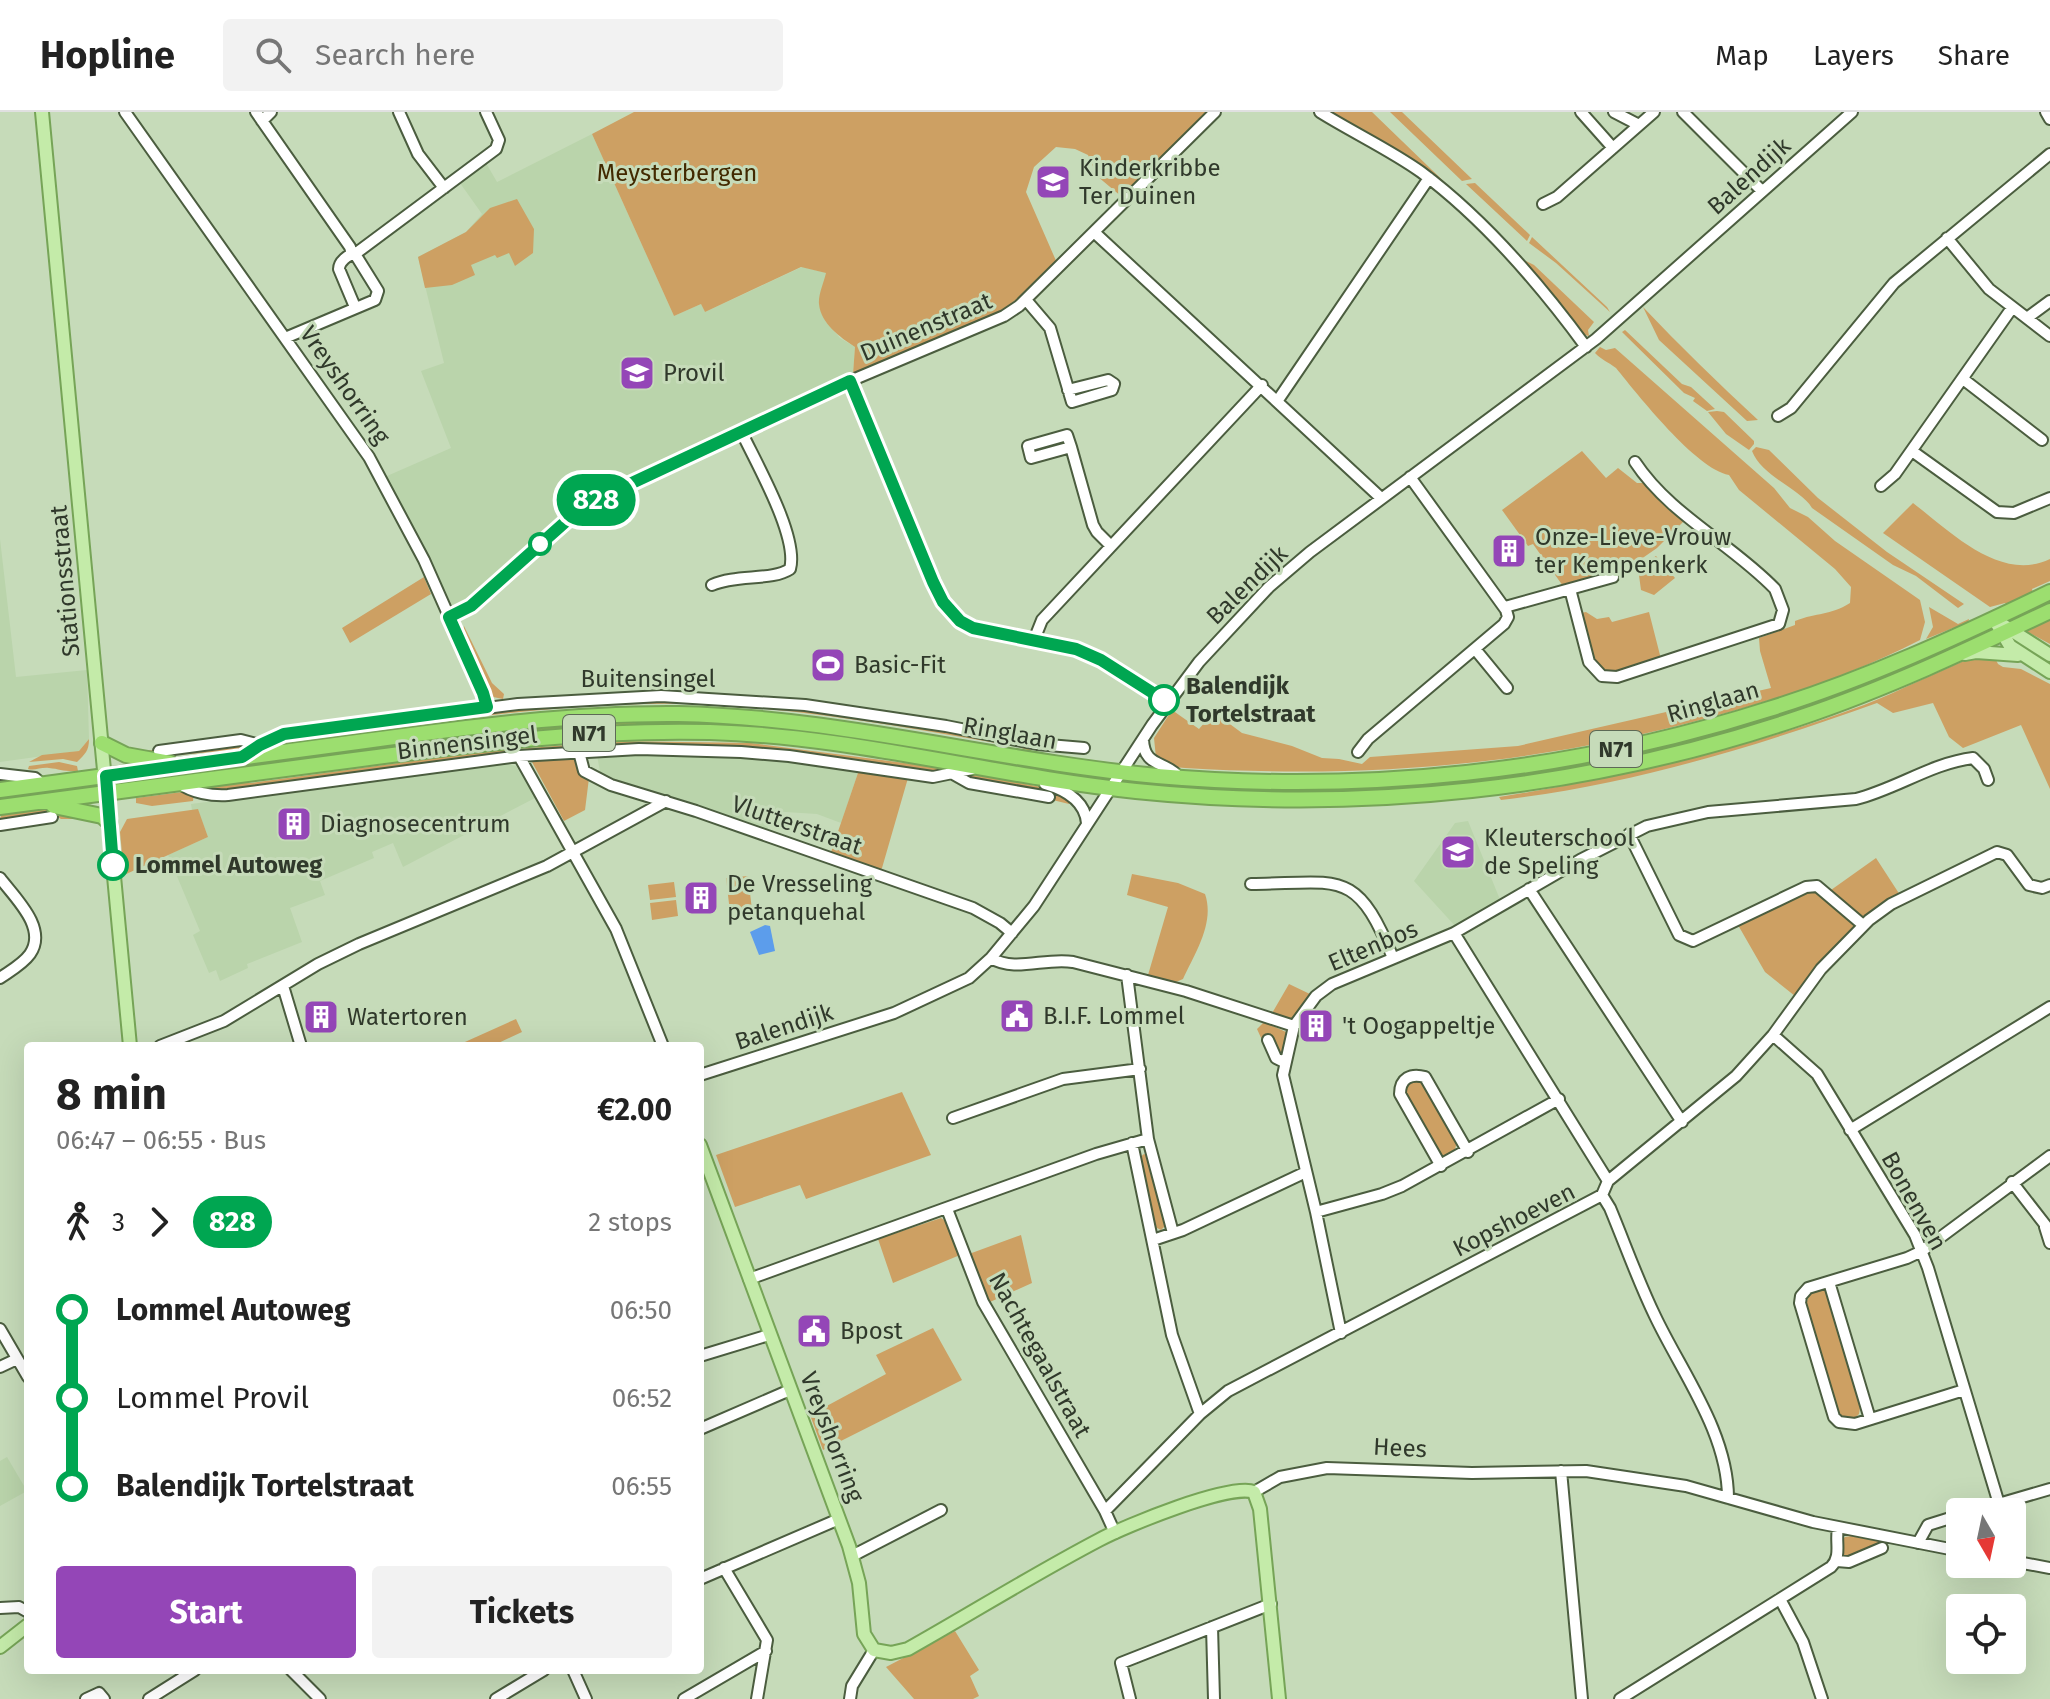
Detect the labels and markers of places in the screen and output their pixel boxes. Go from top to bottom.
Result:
place label: Kinderkribbe Ter Duinen [1079,154,1221,210]
school or university icon: Kinderkribbe Ter Duinen [1034,163,1072,201]
school or university icon: Provil [618,354,656,392]
place label: Provil [663,359,725,387]
place label: Onze-Lieve-Vrouw ter Kempenkerk [1535,523,1731,579]
building icon: Onze-Lieve-Vrouw ter Kempenkerk [1490,532,1528,570]
unlabelled marker [529,533,551,555]
sports icon: Basic-Fit [809,646,847,684]
place label: Basic-Fit [854,651,946,679]
place label: Balendijk Tortelstraat [1186,672,1316,728]
marker: Balendijk Tortelstraat [1149,685,1179,715]
building icon: Diagnosecentrum [275,805,313,843]
place label: Diagnosecentrum [320,810,511,838]
place label: Kleuterschool de Speling [1484,824,1634,880]
school or university icon: Kleuterschool de Speling [1439,833,1477,871]
marker: Lommel Autoweg [98,850,128,880]
place label: Lommel Autoweg [135,851,323,879]
place label: De Vresseling petanquehal [727,870,873,926]
building icon: De Vresseling petanquehal [682,879,720,917]
public building icon: B.I.F. Lommel [998,997,1036,1035]
building icon: Watertoren [302,998,340,1036]
place label: B.I.F. Lommel [1043,1002,1185,1030]
place label: Watertoren [347,1003,468,1031]
building icon: 't Oogappeltje [1297,1007,1335,1045]
place label: 't Oogappeltje [1342,1012,1495,1040]
public building icon: Bpost [795,1312,833,1350]
place label: Bpost [840,1317,903,1345]

